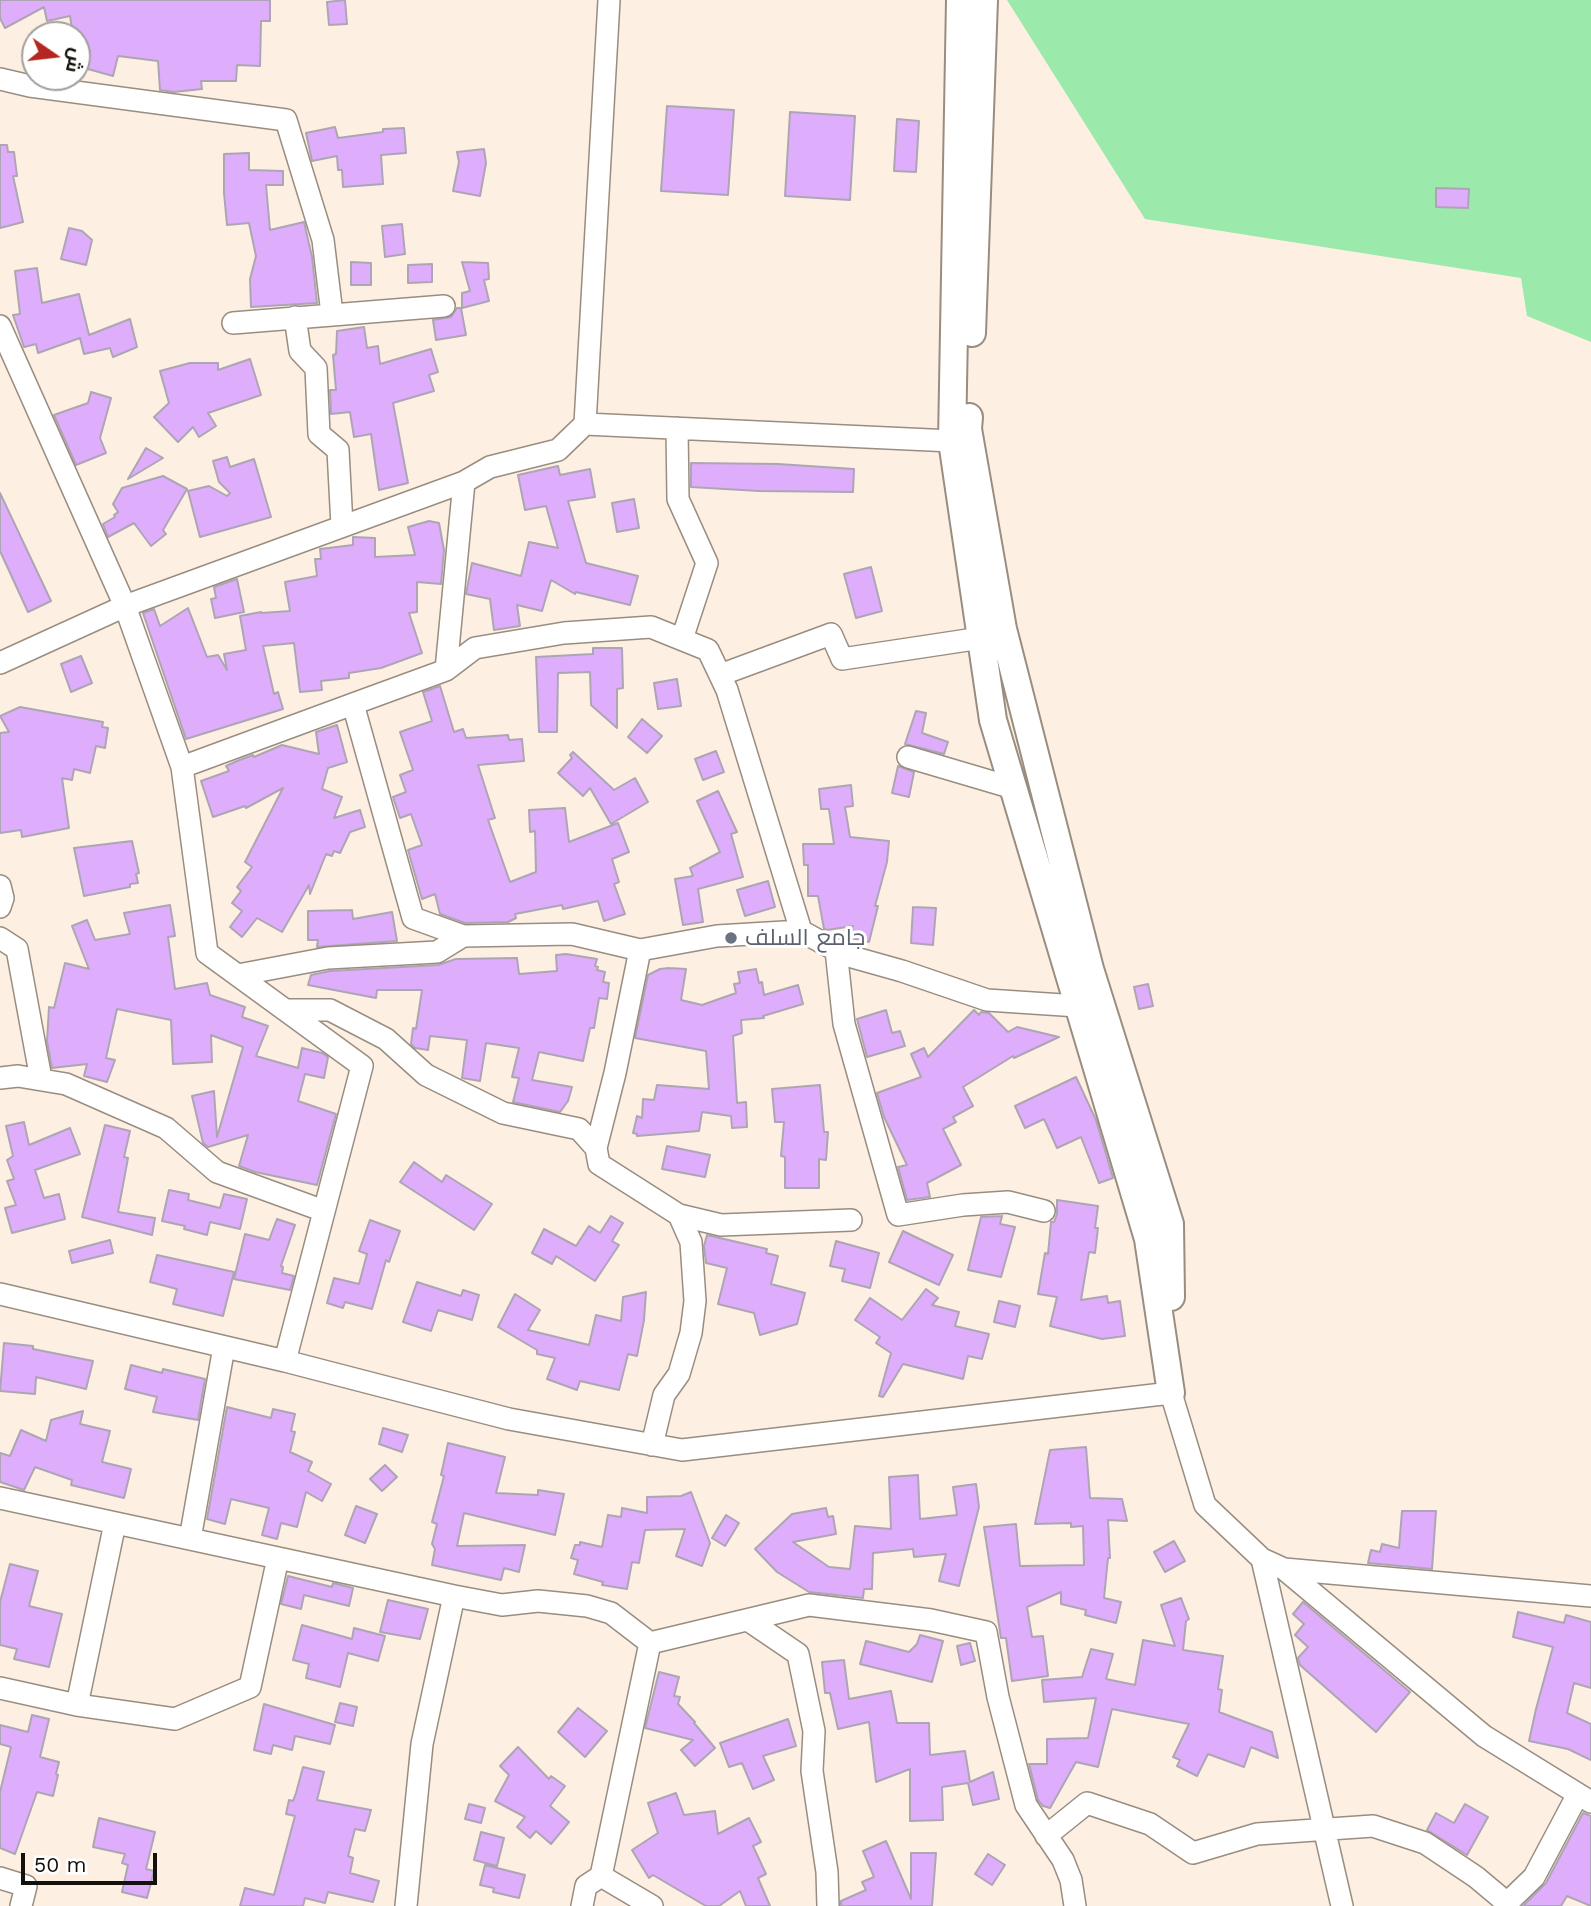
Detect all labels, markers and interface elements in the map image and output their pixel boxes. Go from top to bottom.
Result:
north arrow [21,21,91,91]
text: ش [61,46,89,75]
place label: جامع السلف [745,924,865,952]
marker: جامع السلف [723,930,739,946]
scale bar [24,1840,161,1884]
text: 50 m [34,1852,86,1877]

